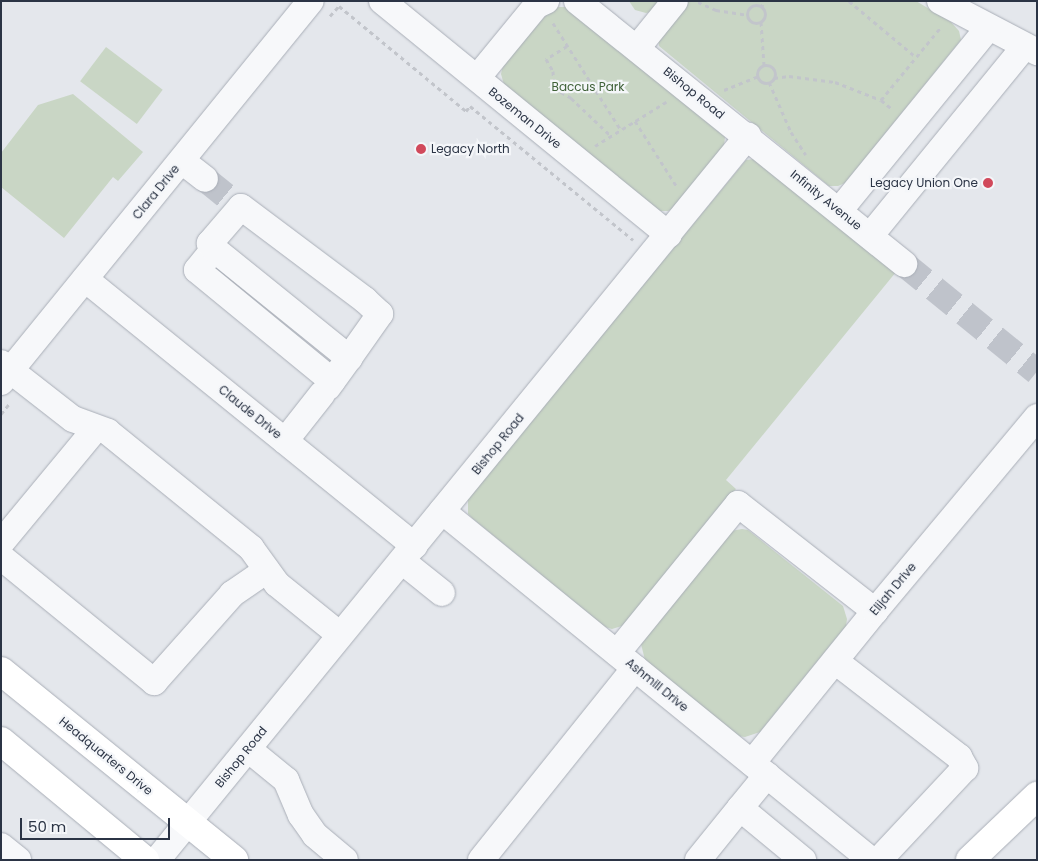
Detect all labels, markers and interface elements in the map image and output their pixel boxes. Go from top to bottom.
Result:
street label: Bishop Road [661,64,727,122]
park label: Baccus Park [552,80,624,94]
street label: Bozeman Drive [486,84,564,152]
place label: Legacy North [431,142,510,156]
marker: Legacy North [415,143,427,155]
street label: Clara Drive [130,162,182,222]
street label: Infinity Avenue [787,167,865,233]
place label: Legacy Union One [870,176,978,190]
marker: Legacy Union One [982,177,994,189]
street label: Claude Drive [216,382,284,442]
street label: Bishop Road [469,411,527,477]
street label: Elijah Drive [867,560,919,618]
street label: Ashmill Drive [623,655,691,715]
street label: Headquarters Drive [56,714,156,798]
street label: Bishop Road [212,724,270,790]
scale bar [22,808,172,840]
text: 50 m [28,816,66,837]

